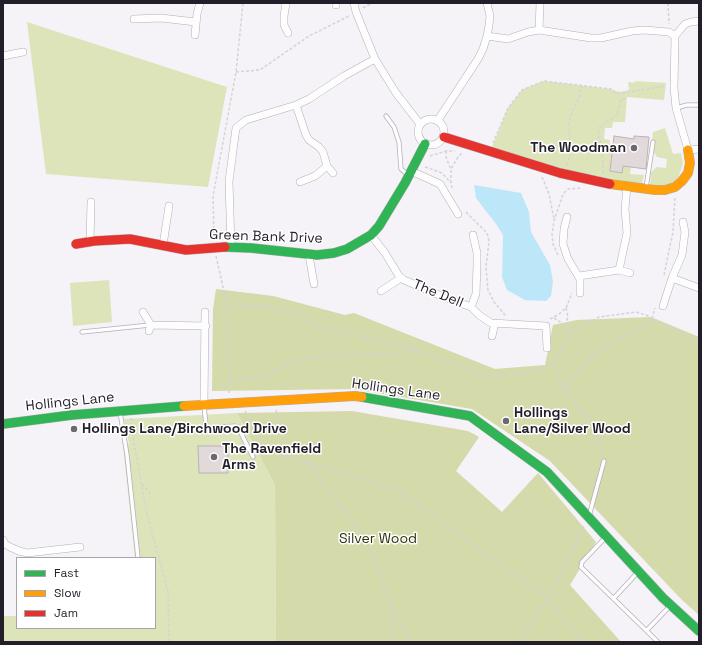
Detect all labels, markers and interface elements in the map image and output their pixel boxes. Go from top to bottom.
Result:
place label: The Woodman [530,140,626,156]
marker: The Woodman [629,143,639,153]
street label: Green Bank Drive [209,227,323,247]
street label: The Dell [410,276,466,312]
street label: Hollings Lane [351,375,441,405]
street label: Hollings Lane [25,389,115,415]
place label: Hollings Lane/Silver Wood [514,405,631,438]
marker: Hollings Lane/Silver Wood [501,416,511,426]
place label: Hollings Lane/Birchwood Drive [82,421,287,437]
marker: Hollings Lane/Birchwood Drive [69,424,79,434]
place label: The Ravenfield Arms [222,441,321,474]
marker: The Ravenfield Arms [209,452,219,462]
park label: Silver Wood [339,531,417,547]
legend [16,557,156,629]
text: Fast [54,565,79,581]
text: Slow [54,585,81,601]
text: Jam [54,605,78,621]

